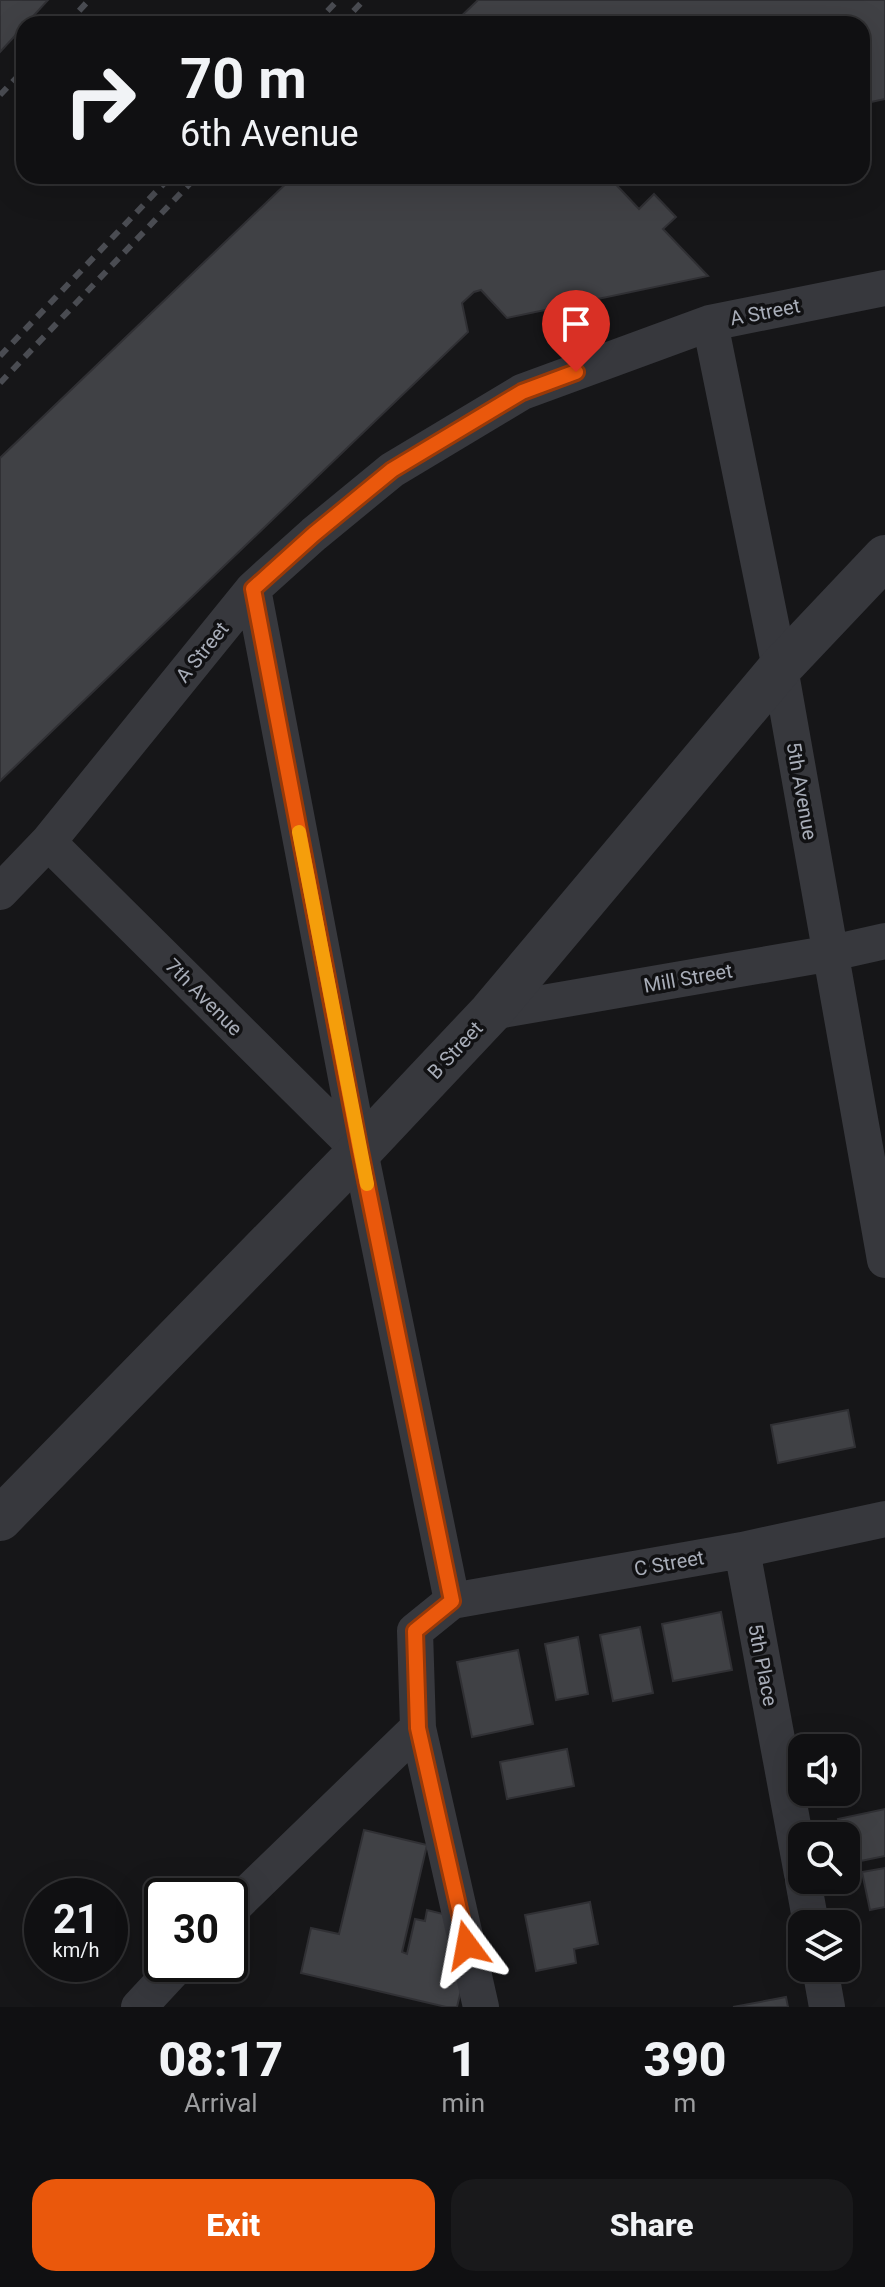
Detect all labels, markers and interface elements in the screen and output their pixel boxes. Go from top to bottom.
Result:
text: 70 m [180,46,307,112]
icon: right [48,48,152,152]
text: 6th Avenue [180,113,359,155]
pin [542,290,610,372]
street label: A Street [728,293,802,331]
icon: arrive [554,302,598,346]
street label: A Street [170,617,234,687]
street label: 5th Avenue [782,740,822,842]
street label: 7th Avenue [160,953,248,1041]
street label: Mill Street [642,958,734,998]
street label: B Street [422,1016,488,1084]
street label: C Street [632,1545,706,1581]
street label: 5th Place [743,1622,783,1708]
map controls [788,1734,860,1982]
button: sound [788,1734,860,1806]
button: search [788,1822,860,1894]
speed limit sign: 30 [144,1878,248,1982]
text: 21 [53,1896,99,1943]
position arrow [425,1903,509,1987]
button: layers [788,1910,860,1982]
text: km/h [53,1938,99,1962]
text: 08:17 [158,2031,283,2088]
text: 1 [449,2031,477,2088]
text: 390 [643,2031,727,2088]
text: Arrival [184,2088,258,2118]
text: min [442,2088,485,2118]
text: m [674,2088,696,2118]
button: Exit [32,2179,435,2271]
button: Share [451,2179,853,2271]

